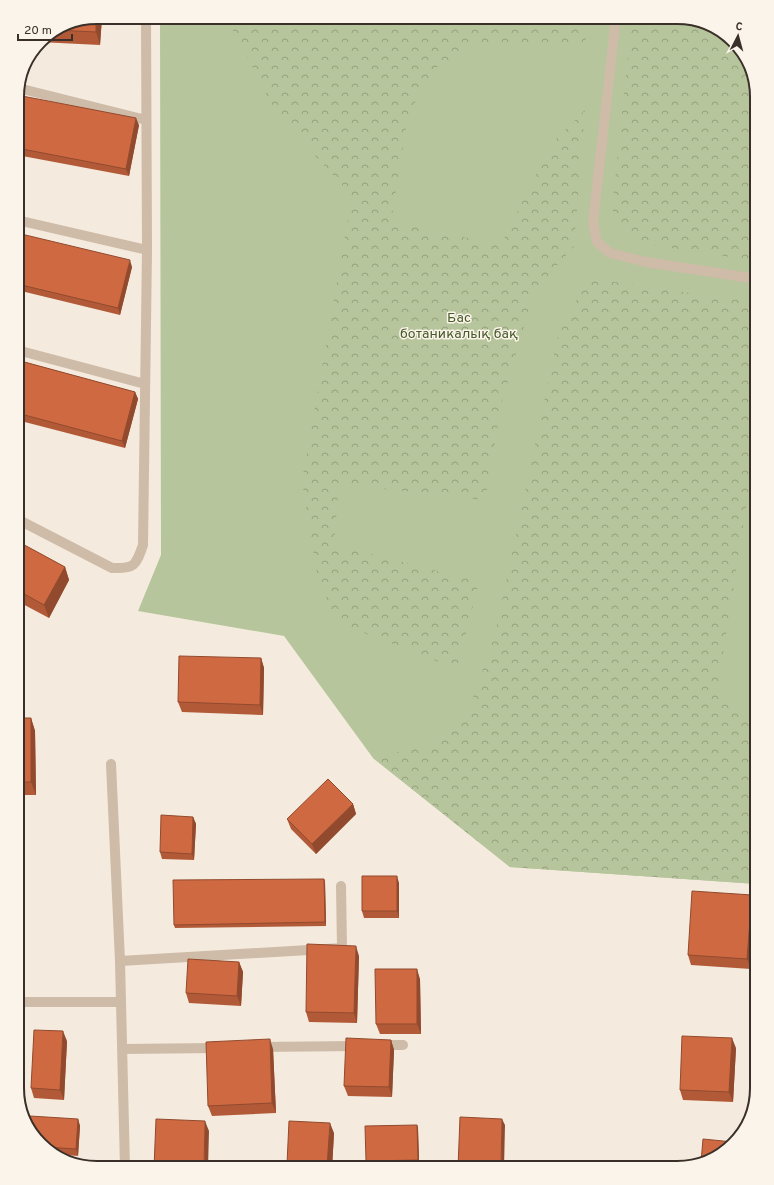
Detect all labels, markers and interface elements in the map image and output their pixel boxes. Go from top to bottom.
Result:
scale bar [18,16,72,42]
north arrow [718,16,758,56]
text: С [735,20,743,34]
text: 20 m [24,23,52,39]
park label: Бас ботаникалық бақ [400,310,518,343]

